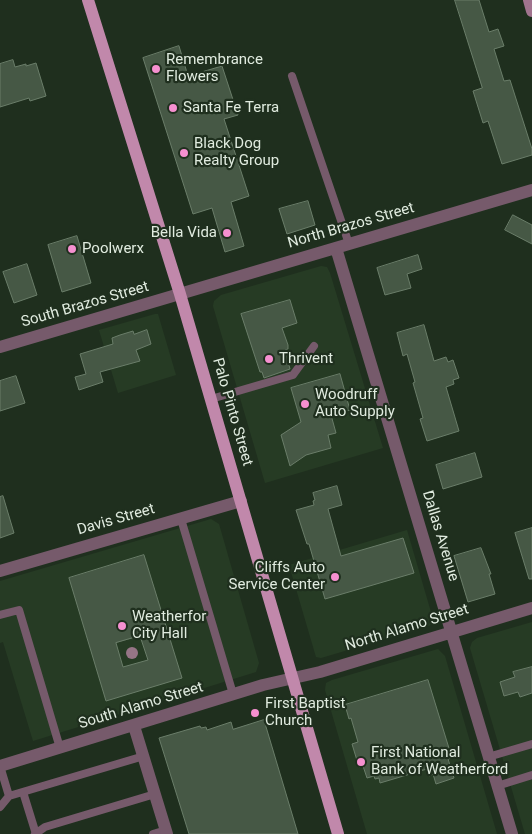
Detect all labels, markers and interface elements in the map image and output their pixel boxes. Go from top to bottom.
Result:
place label: Remembrance Flowers [166,51,263,86]
marker: Remembrance Flowers [150,63,162,75]
place label: Santa Fe Terra [183,99,279,117]
marker: Santa Fe Terra [167,102,179,114]
place label: Black Dog Realty Group [194,135,279,170]
marker: Black Dog Realty Group [178,147,190,159]
street label: North Brazos Street [286,199,416,253]
place label: Bella Vida [151,224,217,242]
marker: Bella Vida [221,227,233,239]
place label: Poolwerx [82,240,144,258]
marker: Poolwerx [66,243,78,255]
street label: South Brazos Street [19,278,151,332]
place label: Thrivent [279,350,333,368]
marker: Thrivent [263,353,275,365]
street label: Palo Pinto Street [208,356,256,468]
place label: Woodruff Auto Supply [315,386,395,421]
marker: Woodruff Auto Supply [299,398,311,410]
street label: Dallas Avenue [418,488,462,584]
street label: Davis Street [75,500,157,540]
place label: Cliffs Auto Service Center [229,559,325,594]
marker: Cliffs Auto Service Center [329,571,341,583]
street label: North Alamo Street [343,601,471,655]
place label: Weatherfor City Hall [132,608,206,643]
marker: Weatherfor City Hall [116,620,128,632]
street label: South Alamo Street [77,679,205,733]
place label: First Baptist Church [265,695,346,730]
marker: First Baptist Church [249,707,261,719]
place label: First National Bank of Weatherford [371,744,508,779]
marker: First National Bank of Weatherford [355,756,367,768]

